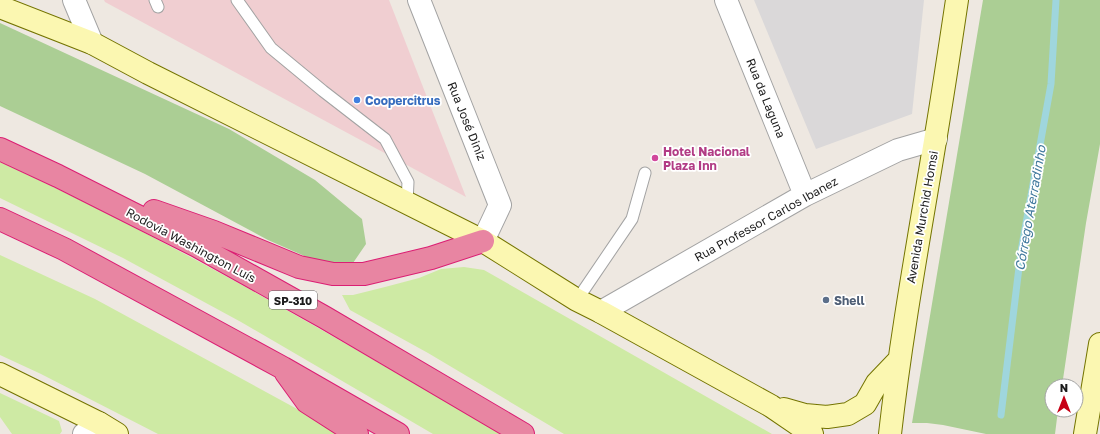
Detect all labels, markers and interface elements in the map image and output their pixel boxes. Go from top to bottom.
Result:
street label: Rua da Laguna [743,56,789,140]
street label: Rua José Diniz [444,79,490,163]
place label: Coopercitrus [365,93,441,108]
marker: Coopercitrus [352,95,362,105]
water label: Córrego Aterradinho [1011,143,1049,272]
place label: Hotel Nacional Plaza Inn [663,144,750,173]
street label: Avenida Murchid Homsi [903,149,941,285]
marker: Hotel Nacional Plaza Inn [650,153,660,163]
street label: Rua Professor Carlos Ibanez [692,173,840,265]
street label: Rodovia Washington Luís [124,204,258,286]
road number: SP-310 [269,291,317,309]
place label: Shell [834,293,864,308]
marker: Shell [821,295,831,305]
north arrow [1044,378,1084,418]
text: N [1060,381,1068,394]

